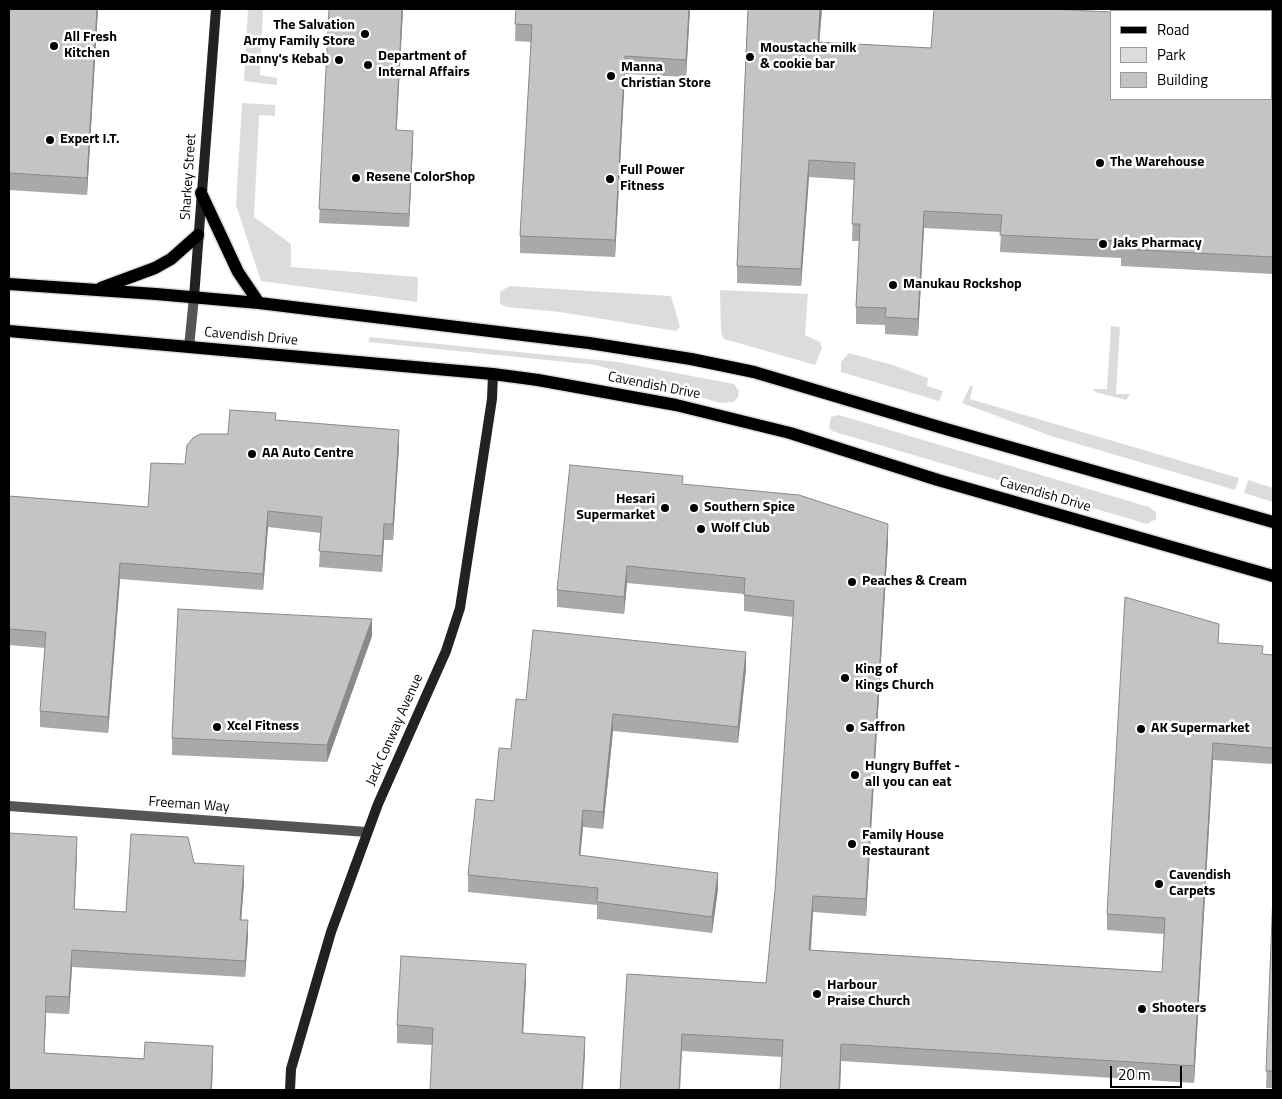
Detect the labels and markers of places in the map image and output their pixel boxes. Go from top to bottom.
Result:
place label: The Salvation Army Family Store [244,18,355,50]
marker: The Salvation Army Family Store [359,28,371,40]
place label: All Fresh Kitchen [64,30,117,62]
marker: All Fresh Kitchen [48,40,60,52]
place label: Moustache milk & cookie bar [760,41,857,74]
place label: Department of Internal Affairs [378,49,470,82]
marker: Moustache milk & cookie bar [744,51,756,63]
place label: Danny's Kebab [240,52,329,68]
marker: Danny's Kebab [333,54,345,66]
marker: Department of Internal Affairs [362,59,374,71]
place label: Manna Christian Store [621,60,711,92]
marker: Manna Christian Store [605,70,617,82]
place label: Expert I.T. [60,132,119,148]
marker: Expert I.T. [44,134,56,146]
place label: The Warehouse [1110,155,1204,171]
marker: The Warehouse [1094,157,1106,169]
place label: Full Power Fitness [620,163,684,196]
place label: Resene ColorShop [366,170,475,186]
marker: Resene ColorShop [350,172,362,184]
marker: Full Power Fitness [604,173,616,185]
place label: Jaks Pharmacy [1113,236,1202,252]
marker: Jaks Pharmacy [1097,238,1109,250]
place label: Manukau Rockshop [903,277,1022,293]
marker: Manukau Rockshop [887,279,899,291]
place label: AA Auto Centre [262,446,354,462]
marker: AA Auto Centre [246,448,258,460]
place label: Hesari Supermarket [576,492,655,524]
place label: Southern Spice [704,500,795,516]
marker: Hesari Supermarket [659,502,671,514]
marker: Southern Spice [688,502,700,514]
place label: Wolf Club [711,521,770,537]
marker: Wolf Club [695,523,707,535]
place label: Peaches & Cream [862,574,967,590]
marker: Peaches & Cream [846,576,858,588]
place label: King of Kings Church [855,662,934,694]
marker: King of Kings Church [839,672,851,684]
place label: Xcel Fitness [227,719,299,735]
place label: Saffron [860,720,905,736]
marker: Xcel Fitness [211,721,223,733]
place label: AK Supermarket [1151,721,1250,737]
marker: Saffron [844,722,856,734]
marker: AK Supermarket [1135,723,1147,735]
place label: Hungry Buffet - all you can eat [865,759,960,792]
marker: Hungry Buffet - all you can eat [849,769,861,781]
place label: Family House Restaurant [862,828,944,860]
marker: Family House Restaurant [846,838,858,850]
place label: Cavendish Carpets [1169,868,1231,900]
marker: Cavendish Carpets [1153,878,1165,890]
place label: Harbour Praise Church [827,978,910,1010]
marker: Harbour Praise Church [811,988,823,1000]
place label: Shooters [1152,1001,1206,1017]
marker: Shooters [1136,1003,1148,1015]

